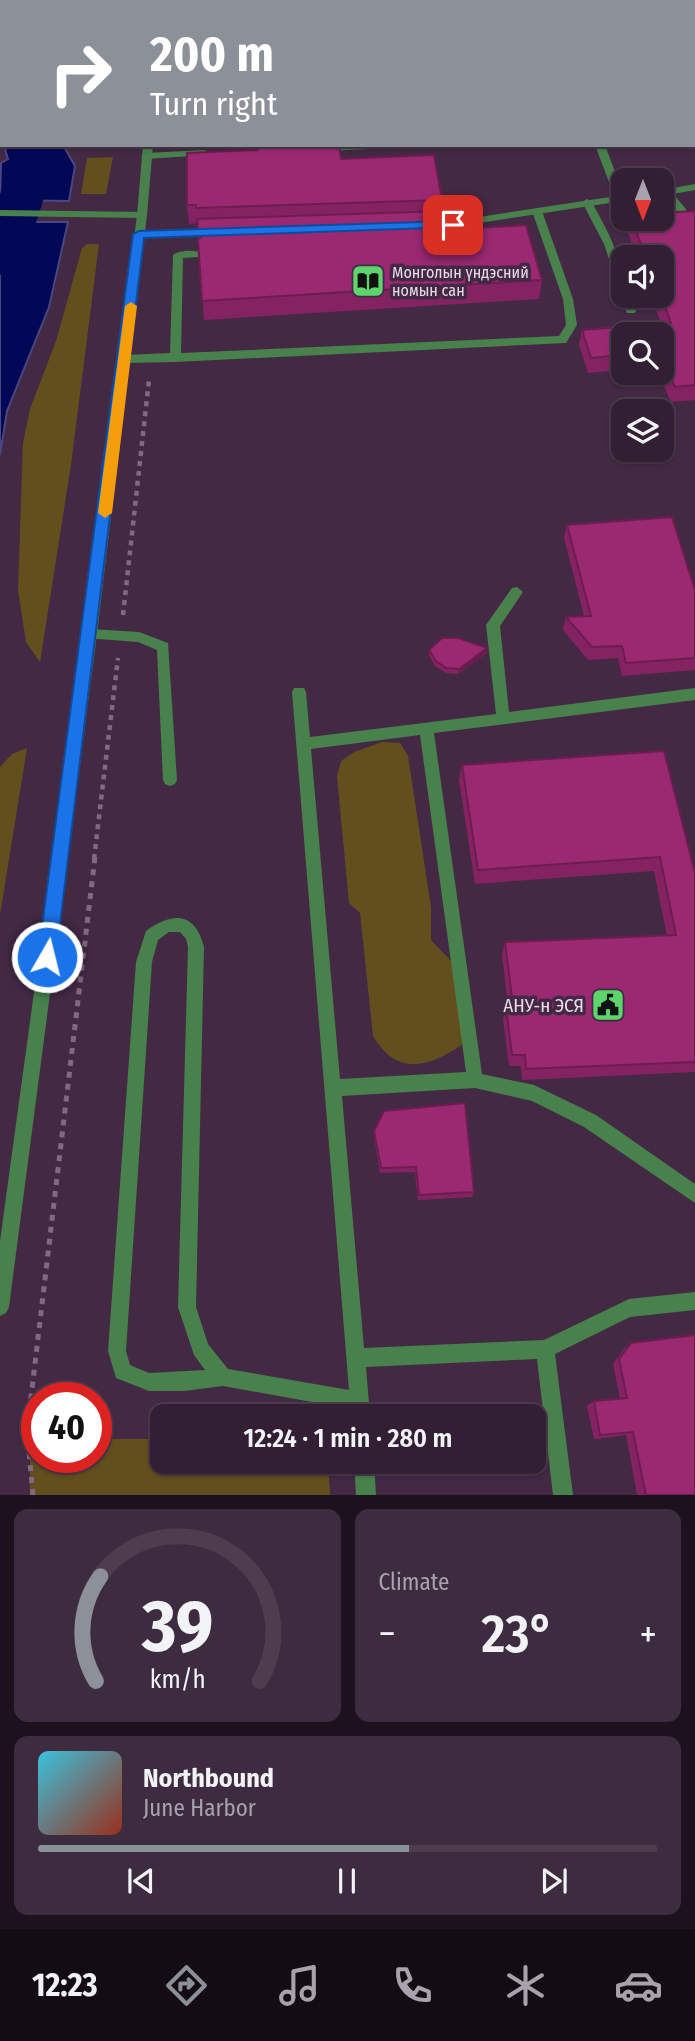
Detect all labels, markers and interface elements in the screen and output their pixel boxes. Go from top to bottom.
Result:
text: 200 m [150,25,274,84]
icon: right [35,28,126,119]
text: Turn right [150,85,277,123]
north arrow [611,168,674,231]
map controls [611,168,674,462]
pin [423,195,483,255]
icon: arrive [434,206,472,244]
button: sound [611,245,674,308]
library icon: Монголын үндэсний номын сан [349,262,387,300]
place label: Монголын үндэсний номын сан [392,263,529,300]
button: search [611,322,674,385]
button: layers [611,399,674,462]
position arrow [10,920,84,994]
public building icon: АНУ-н ЭСЯ [589,986,627,1024]
place label: АНУ-н ЭСЯ [503,994,584,1017]
speed limit sign: 40 [21,1382,112,1473]
text: 12:24 · 1 min · 280 m [243,1423,453,1454]
text: Climate [379,1568,449,1596]
text: 39 [141,1584,213,1671]
text: 23° [481,1603,554,1666]
text: − [379,1611,396,1657]
text: + [640,1611,657,1657]
text: km/h [149,1665,205,1695]
text: Northbound [143,1763,274,1794]
text: June Harbor [143,1794,256,1822]
icon: previous [122,1862,160,1900]
icon: pause [328,1862,366,1900]
icon: next [535,1862,573,1900]
icon: directions [162,1961,211,2010]
icon: music [275,1961,324,2010]
icon: phone [388,1961,437,2010]
icon: climate [501,1961,550,2010]
icon: car [614,1961,663,2010]
text: 12:23 [32,1966,98,2004]

